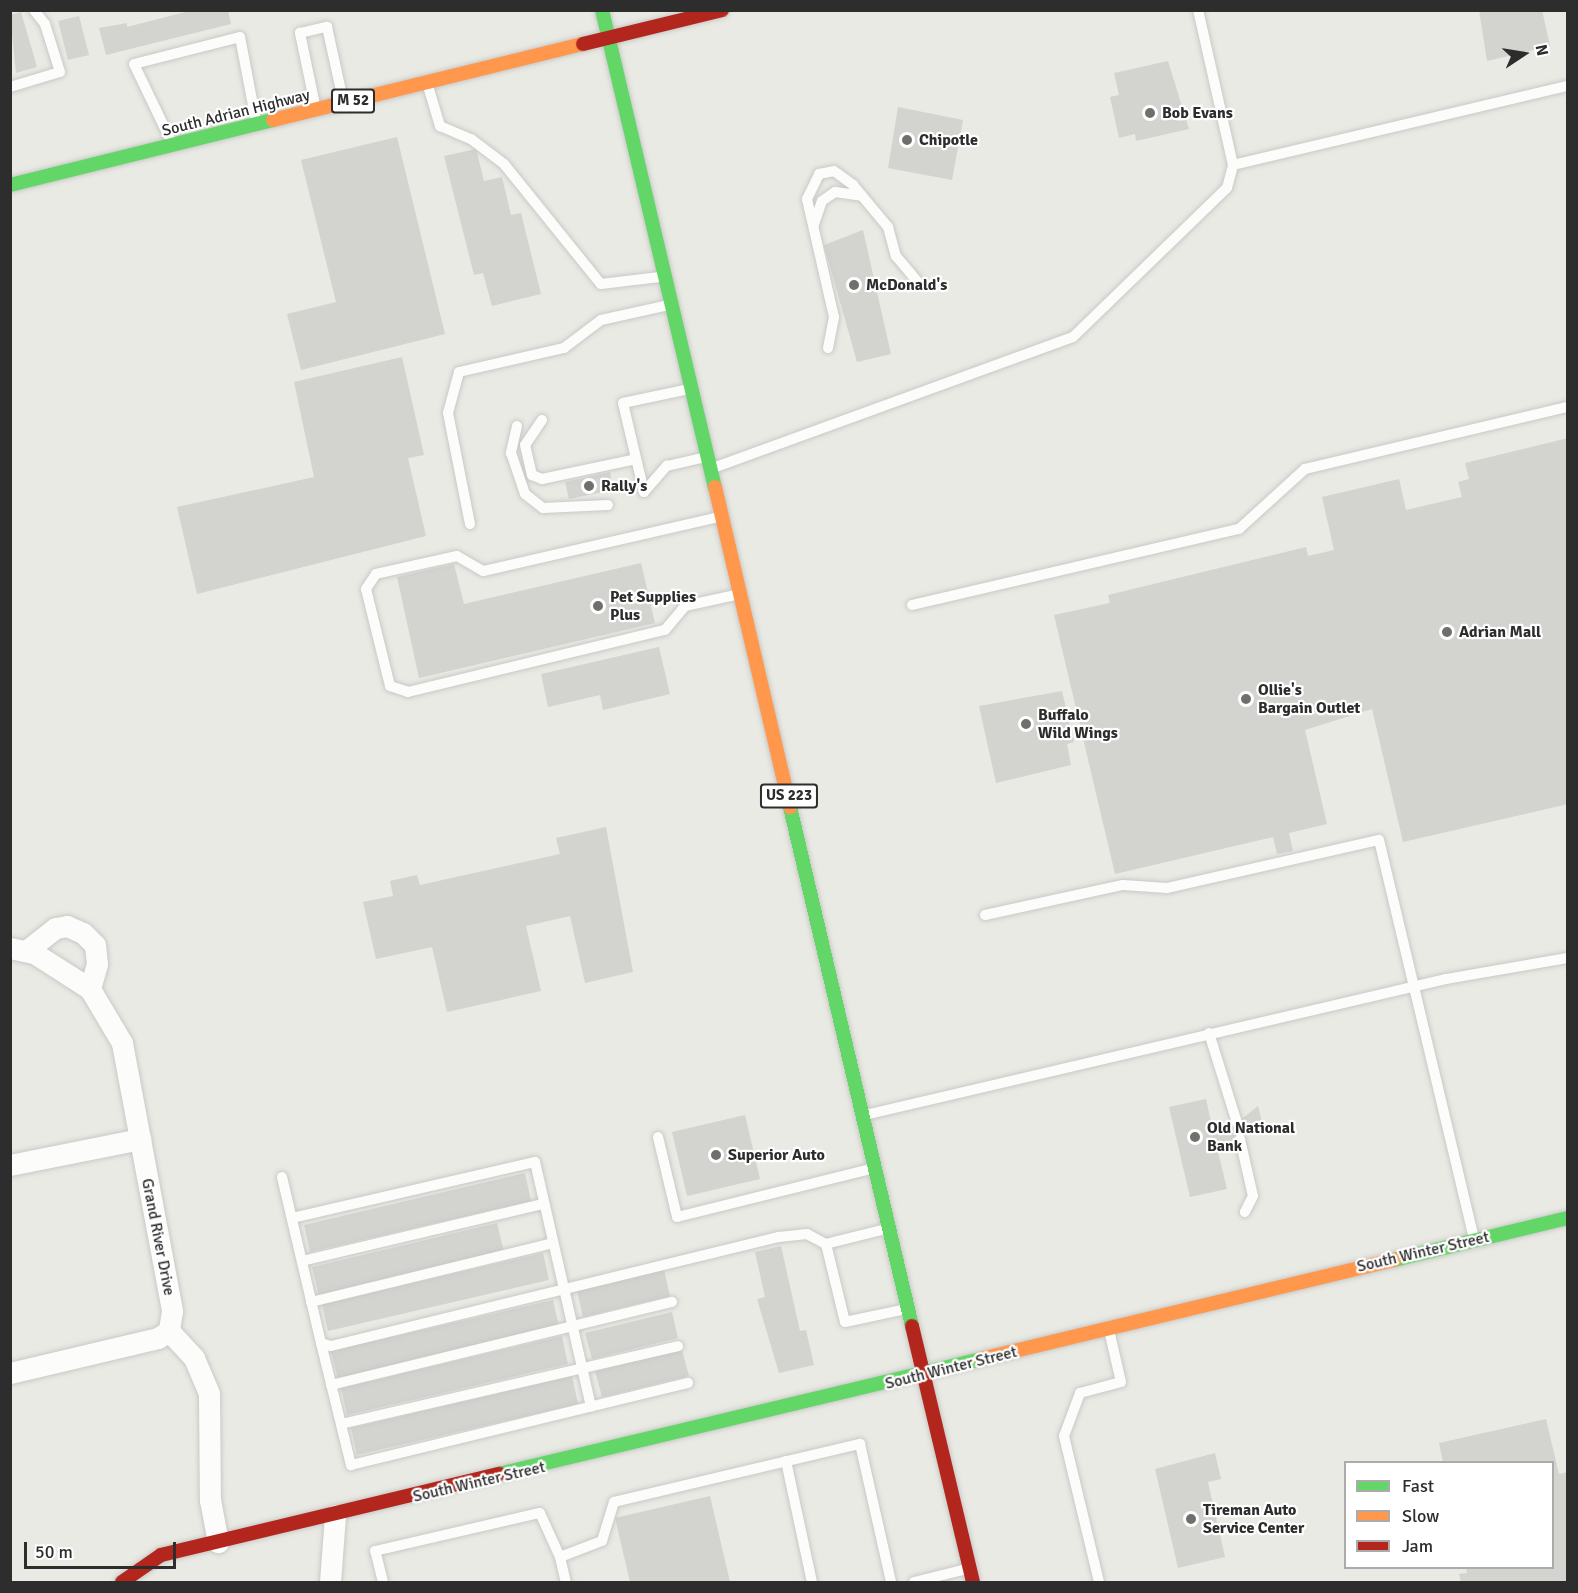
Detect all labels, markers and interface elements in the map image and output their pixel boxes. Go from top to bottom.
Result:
north arrow [1494,24,1554,84]
text: N [1531,43,1553,58]
street label: South Adrian Highway [160,85,312,141]
road number: M 52 [330,89,376,113]
place label: Bob Evans [1162,103,1233,123]
marker: Bob Evans [1143,106,1157,120]
place label: Chipotle [919,130,978,150]
marker: Chipotle [900,133,914,147]
place label: McDonald's [866,275,947,295]
marker: McDonald's [847,278,861,292]
place label: Rally's [601,476,647,496]
marker: Rally's [582,479,596,493]
place label: Pet Supplies Plus [610,587,696,625]
marker: Pet Supplies Plus [591,599,605,613]
place label: Adrian Mall [1459,622,1541,642]
marker: Adrian Mall [1440,625,1454,639]
place label: Ollie's Bargain Outlet [1258,680,1360,718]
marker: Ollie's Bargain Outlet [1239,692,1253,706]
place label: Buffalo Wild Wings [1038,705,1118,743]
marker: Buffalo Wild Wings [1019,717,1033,731]
road number: US 223 [759,784,819,808]
place label: Old National Bank [1207,1118,1295,1156]
marker: Old National Bank [1188,1130,1202,1144]
place label: Superior Auto [728,1145,825,1165]
marker: Superior Auto [709,1148,723,1162]
street label: Grand River Drive [137,1177,179,1297]
street label: South Winter Street [1355,1227,1491,1277]
street label: South Winter Street [883,1342,1019,1394]
street label: South Winter Street [411,1457,547,1507]
legend [1344,1461,1554,1569]
text: Fast [1402,1475,1434,1497]
place label: Tireman Auto Service Center [1203,1500,1304,1538]
text: Slow [1402,1505,1439,1527]
marker: Tireman Auto Service Center [1184,1512,1198,1526]
scale bar [27,1530,178,1568]
text: Jam [1402,1535,1433,1557]
text: 50 m [35,1541,73,1563]

